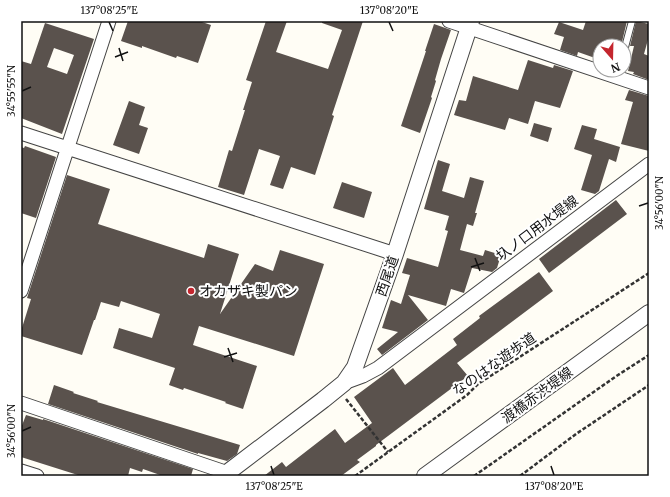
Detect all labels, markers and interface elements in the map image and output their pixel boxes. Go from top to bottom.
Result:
text: 137°08'25"E [80,4,138,17]
text: 137°08'20"E [360,4,419,17]
north arrow [592,38,632,78]
text: N [609,59,622,76]
text: 34°55'55"N [5,65,18,117]
text: 34°56'00"N [653,176,666,230]
street label: 圦ノ口用水堤線 [492,191,582,265]
street label: 西尾道 [372,253,402,299]
place label: オカザキ製パン [199,282,298,300]
marker: オカザキ製パン [186,286,196,296]
street label: なのはな遊歩道 [449,329,539,399]
street label: 渡橋赤渋堤線 [498,363,576,427]
text: 34°56'00"N [5,404,18,458]
text: 137°08'25"E [245,480,303,493]
text: 137°08'20"E [525,480,584,493]

